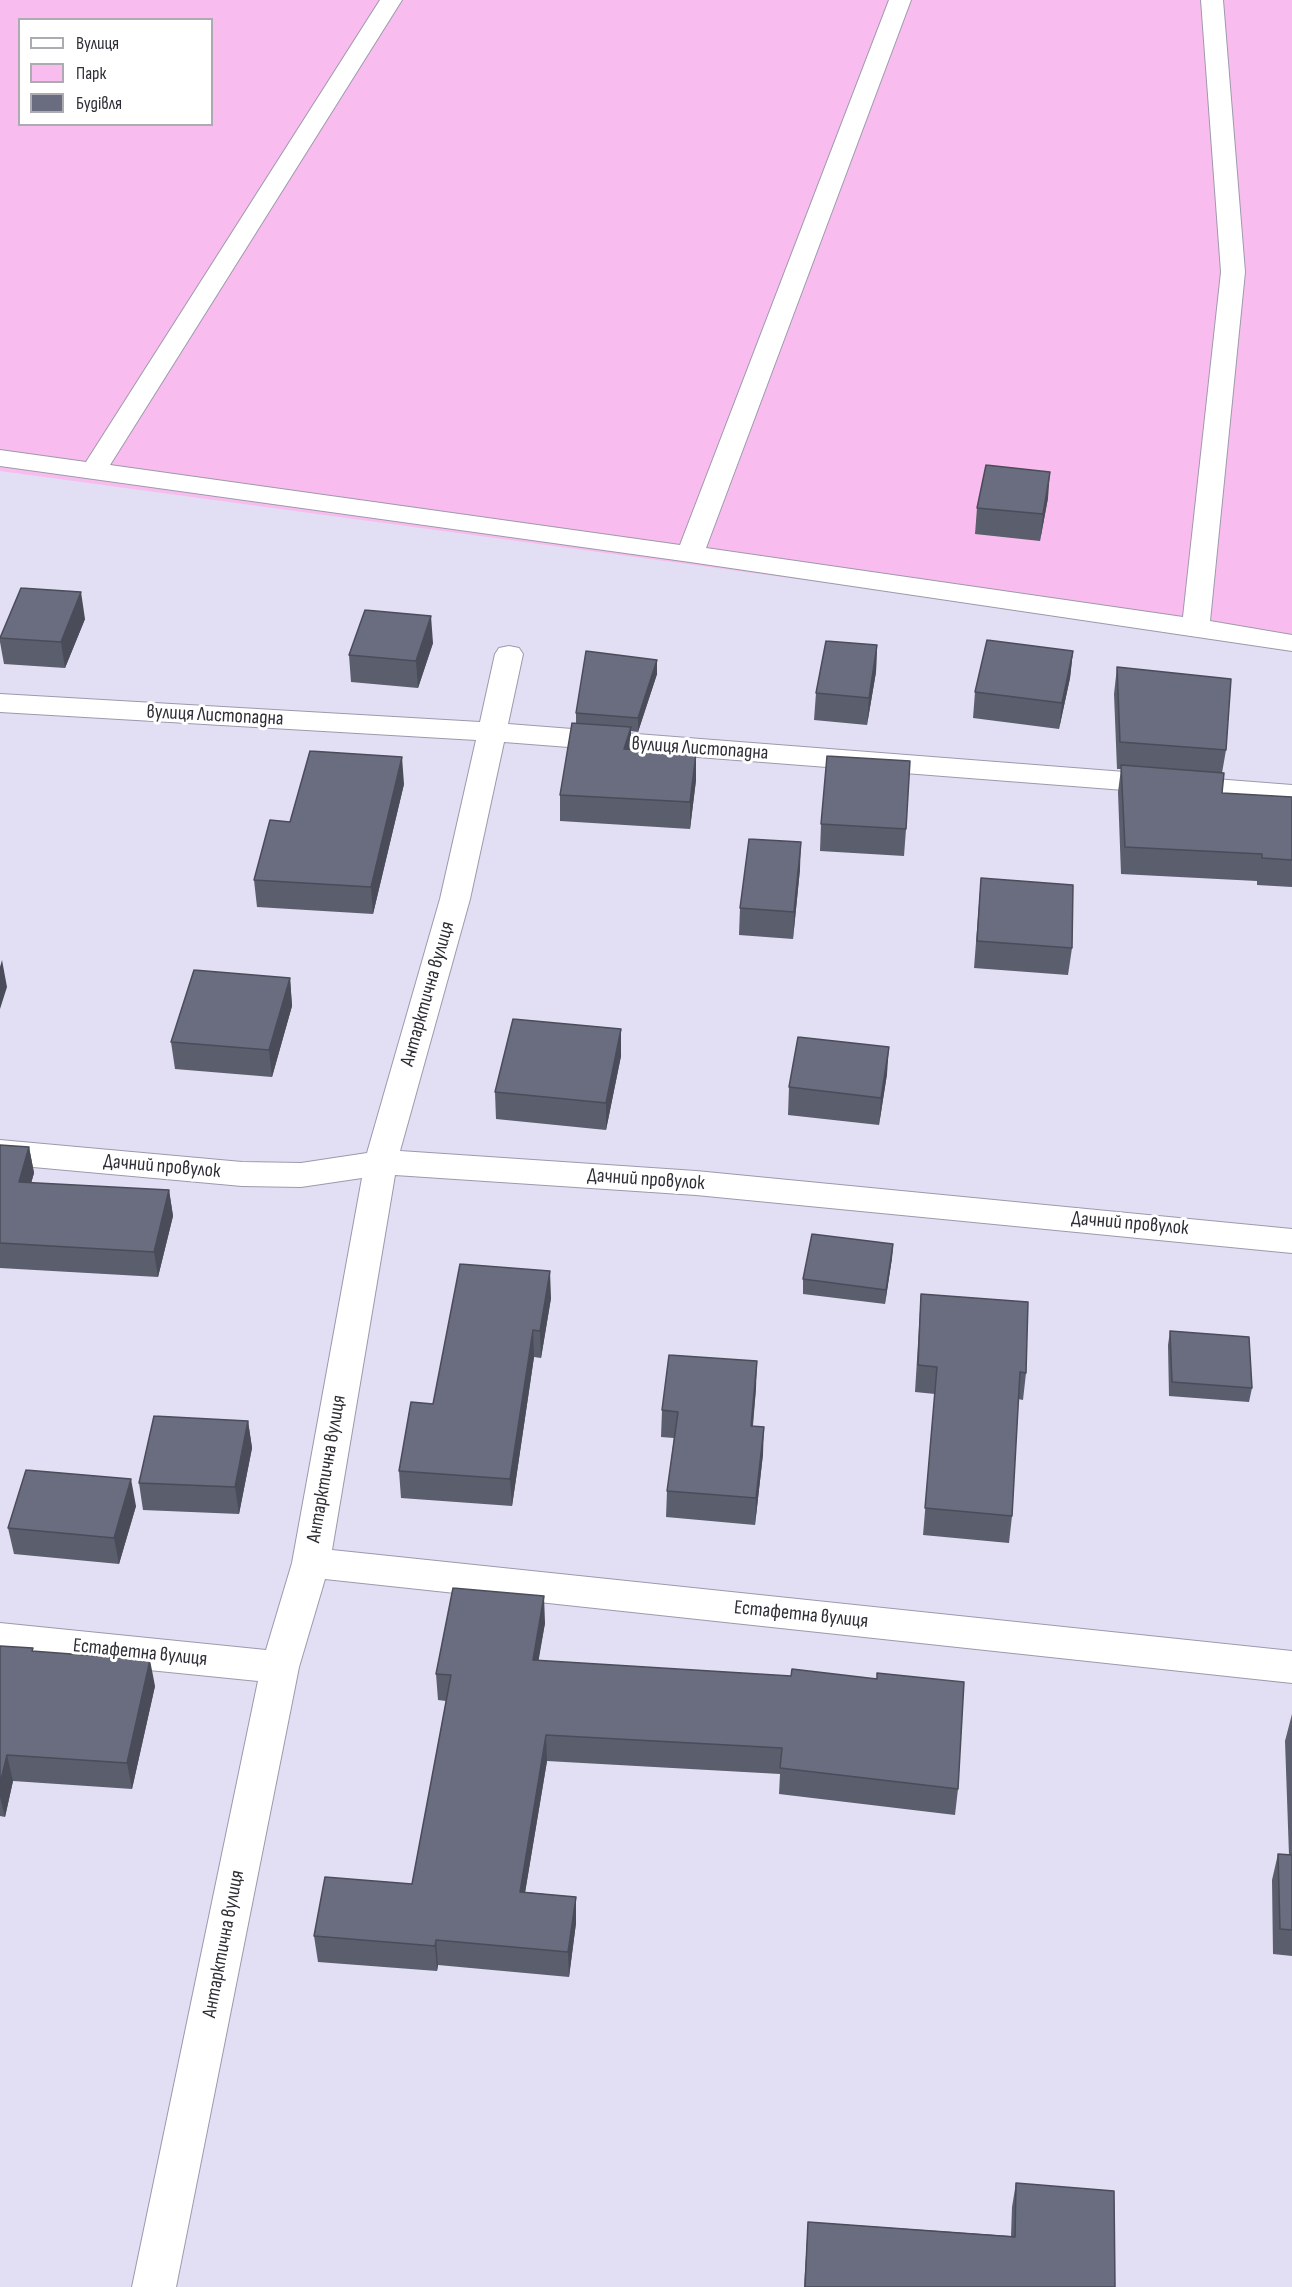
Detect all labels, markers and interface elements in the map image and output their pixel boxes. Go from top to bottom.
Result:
legend [18,18,213,126]
text: Вулиця [76,33,119,54]
text: Парк [76,63,106,84]
text: Будівля [76,93,122,114]
street label: вулиця Листопадна [146,700,284,732]
street label: вулиця Листопадна [631,732,769,766]
street label: Антарктична вулиця [396,919,460,1069]
street label: Дачний провулок [102,1150,222,1184]
street label: Дачний провулок [587,1164,705,1196]
street label: Дачний провулок [1070,1207,1190,1241]
street label: Антарктична вулиця [302,1393,352,1545]
street label: Естафетна вулиця [733,1596,869,1634]
street label: Естафетна вулиця [72,1634,208,1672]
street label: Антарктична вулиця [198,1868,250,2020]

